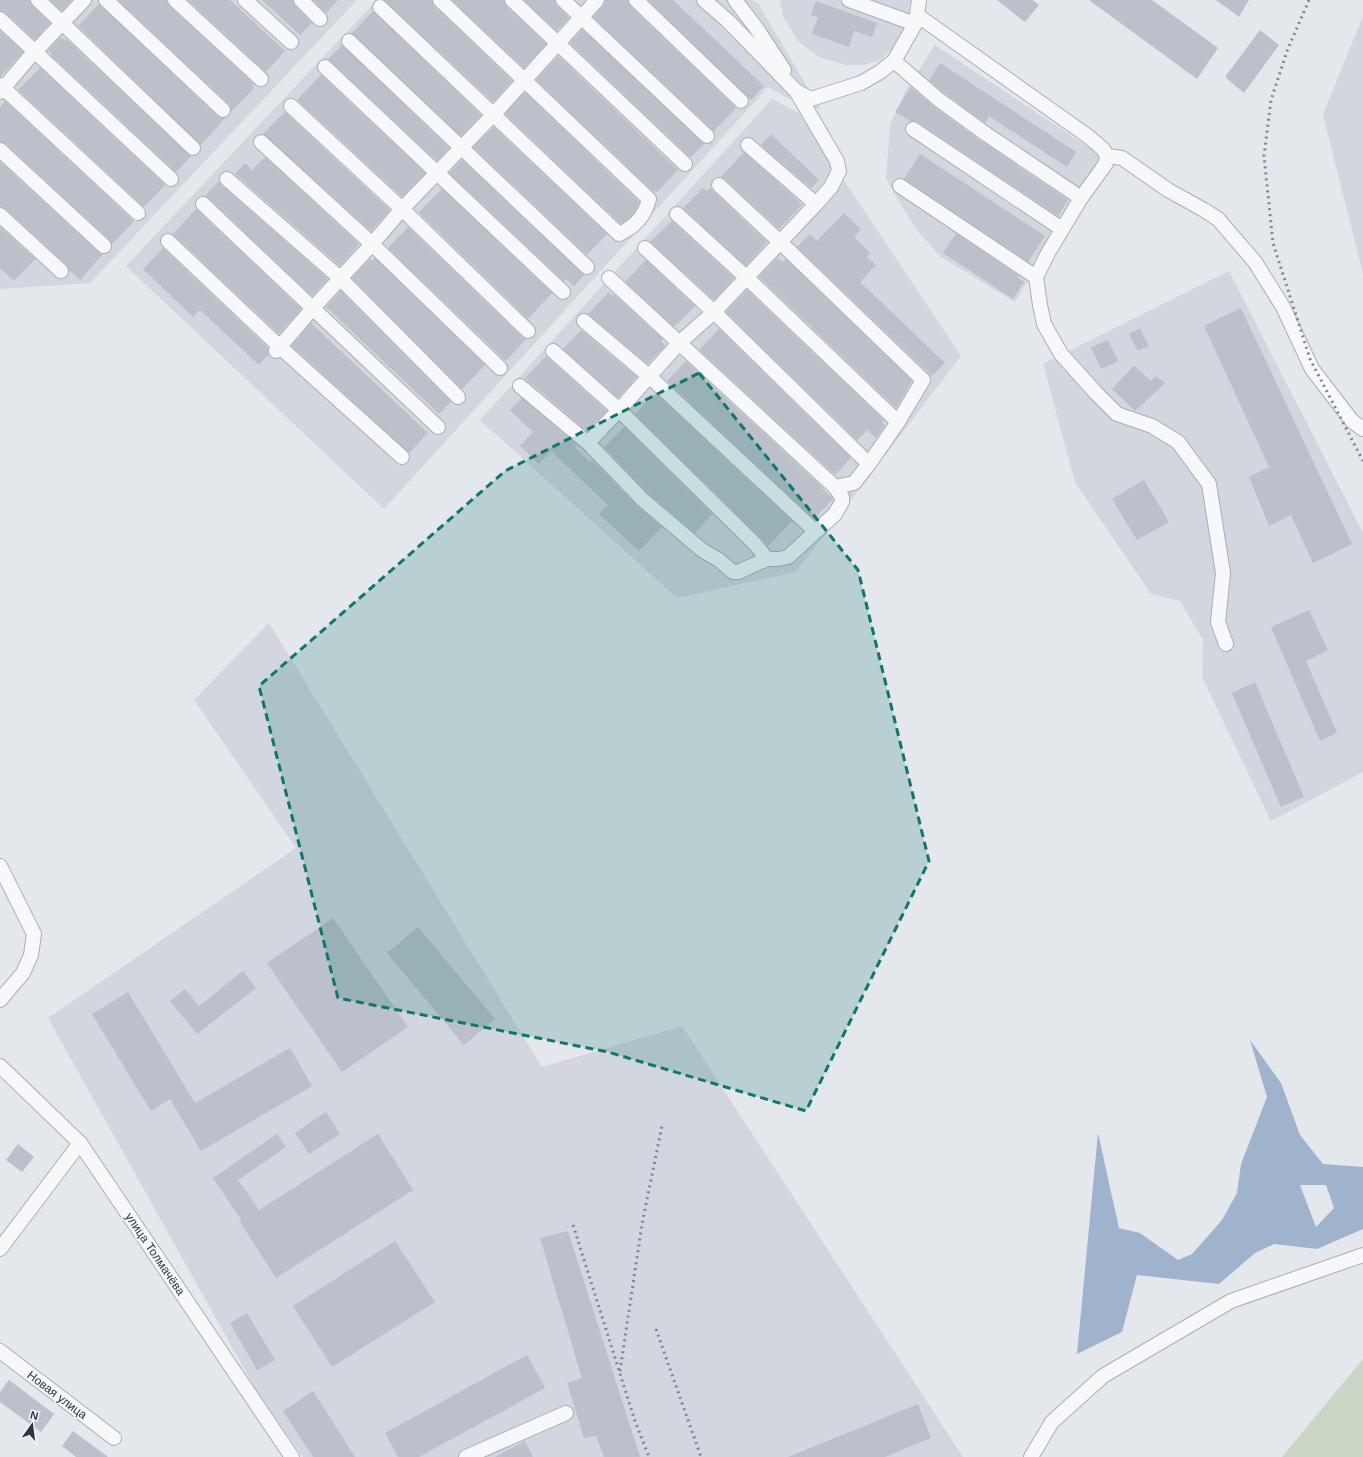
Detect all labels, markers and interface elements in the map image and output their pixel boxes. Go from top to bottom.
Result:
street label: улица Толмачёва [122,1210,188,1298]
street label: Новая улица [24,1368,90,1422]
north arrow [12,1405,52,1445]
text: N [29,1409,40,1422]

